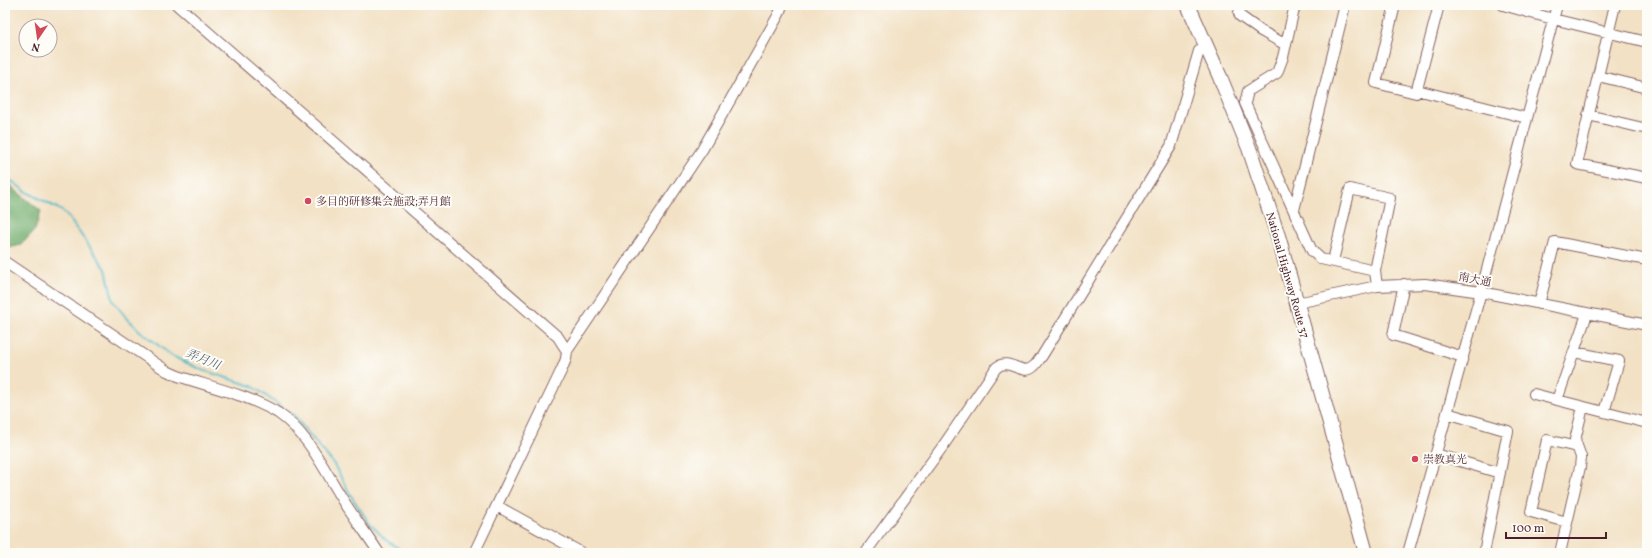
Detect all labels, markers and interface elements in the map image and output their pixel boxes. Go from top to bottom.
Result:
north arrow [18,18,58,58]
text: N [31,38,42,54]
place label: 多目的研修集会施設;弄月館 [316,195,451,210]
marker: 多目的研修集会施設;弄月館 [303,196,313,206]
street label: National Highway Route 37 [1261,211,1312,340]
street label: 南大通 [1457,270,1492,291]
water label: 弄月川 [183,346,224,375]
place label: 崇教真光 [1423,453,1467,468]
marker: 崇教真光 [1410,454,1420,464]
scale bar [1506,514,1606,540]
text: 100 m [1512,521,1545,537]

